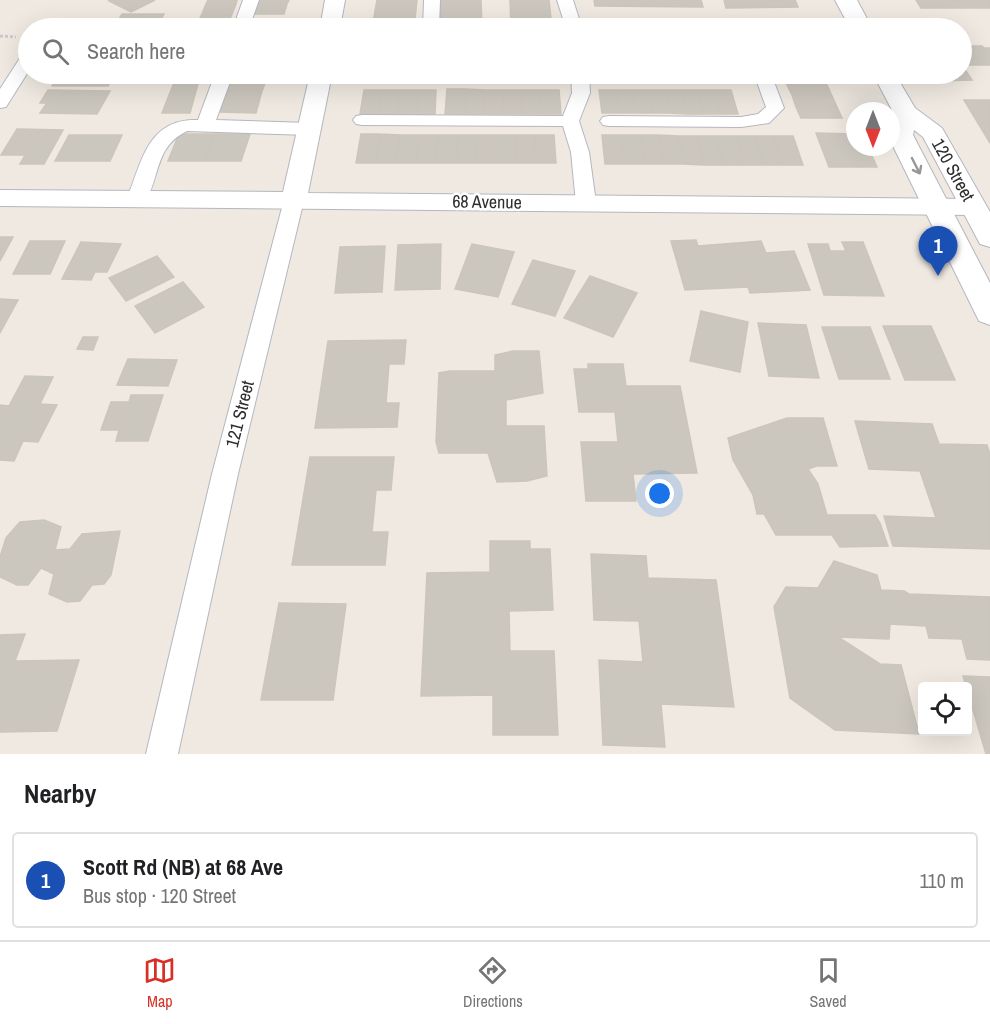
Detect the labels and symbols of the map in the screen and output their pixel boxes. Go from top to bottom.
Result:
north arrow [846,102,900,156]
street label: 120 Street [926,134,981,206]
one-way arrow [910,157,922,175]
street label: 68 Avenue [452,188,522,215]
pin: 1 [918,226,958,276]
street label: 121 Street [219,378,260,450]
your location [645,479,674,508]

